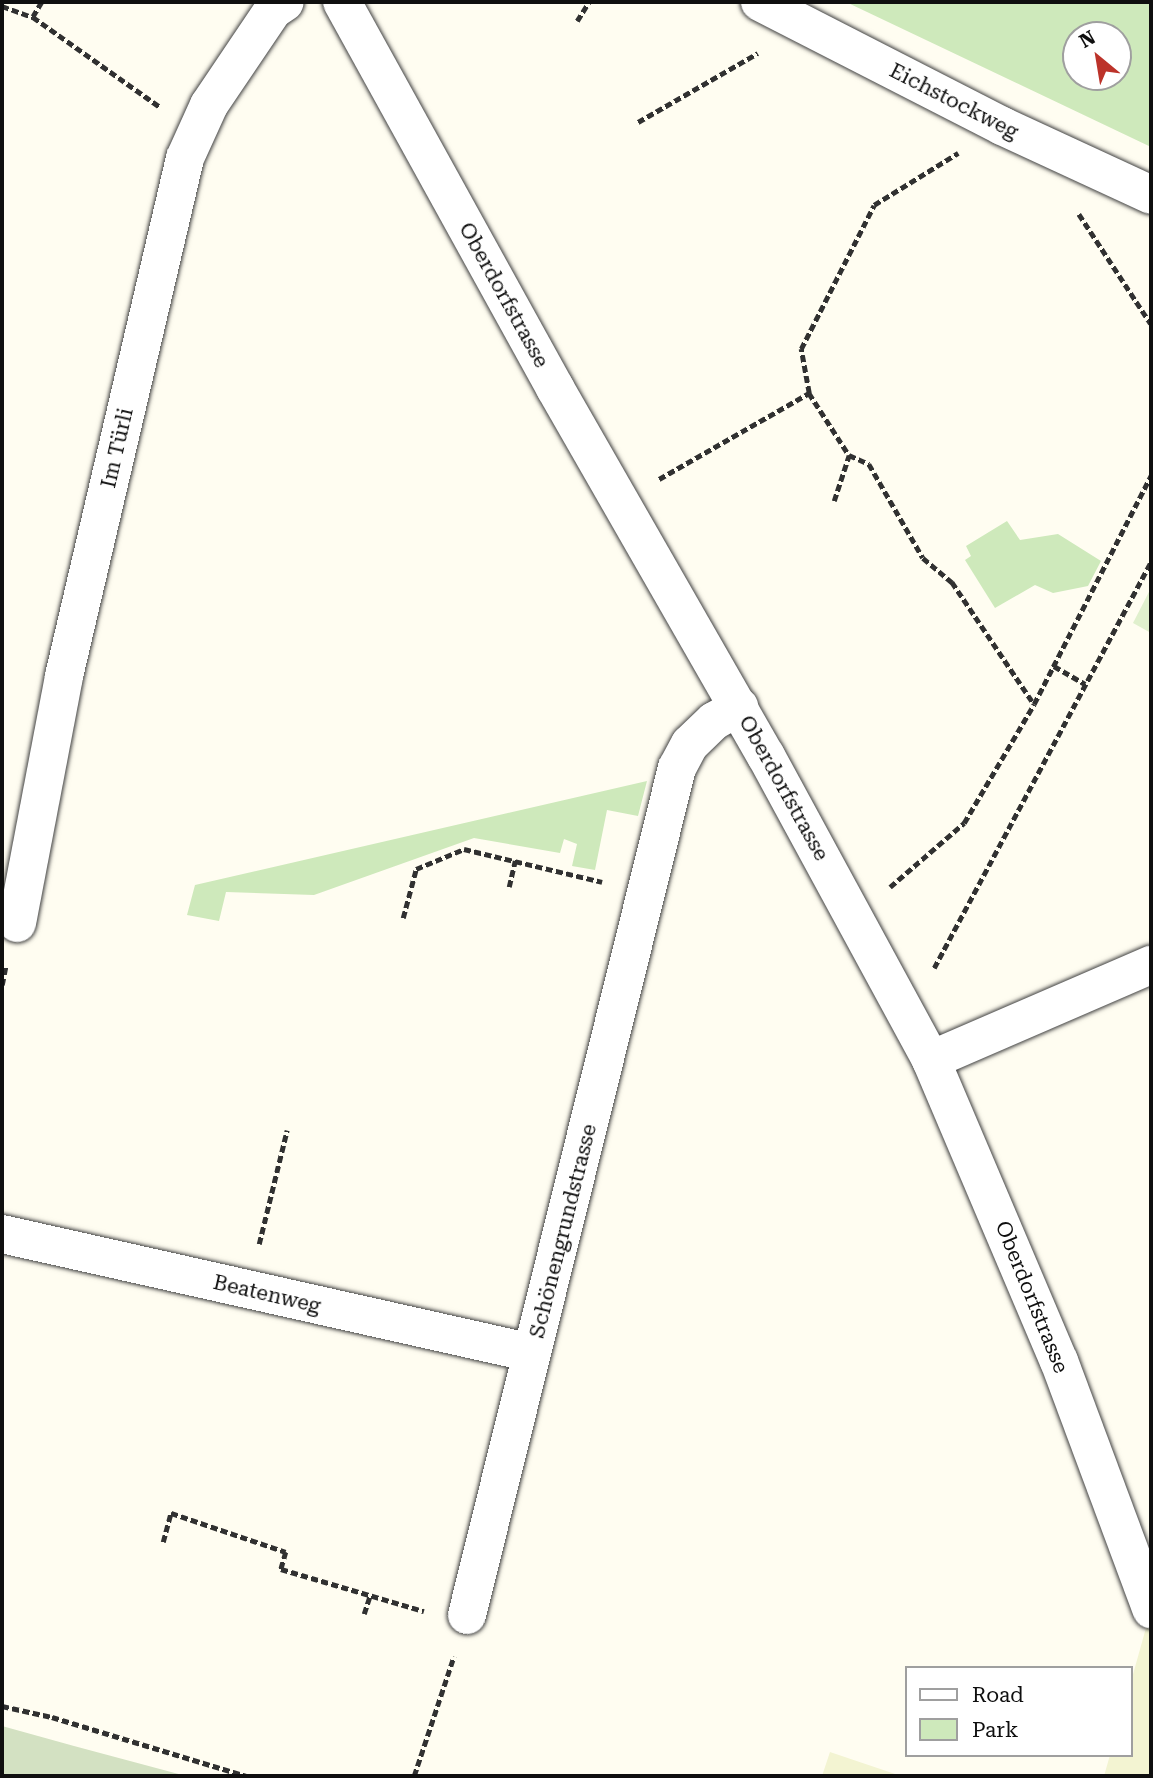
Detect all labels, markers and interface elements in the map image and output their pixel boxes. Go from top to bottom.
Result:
north arrow [1062,21,1132,91]
text: N [1075,25,1099,53]
street label: Eichstockweg [885,58,1023,144]
street label: Oberdorfstrasse [454,218,554,372]
street label: Im Türli [96,406,138,490]
street label: Oberdorfstrasse [734,711,834,865]
street label: Schönengrundstrasse [524,1121,602,1341]
street label: Oberdorfstrasse [990,1217,1074,1377]
street label: Beatenweg [211,1269,323,1319]
legend [904,1666,1132,1757]
text: Road [972,1683,1024,1707]
text: Park [972,1718,1018,1742]

